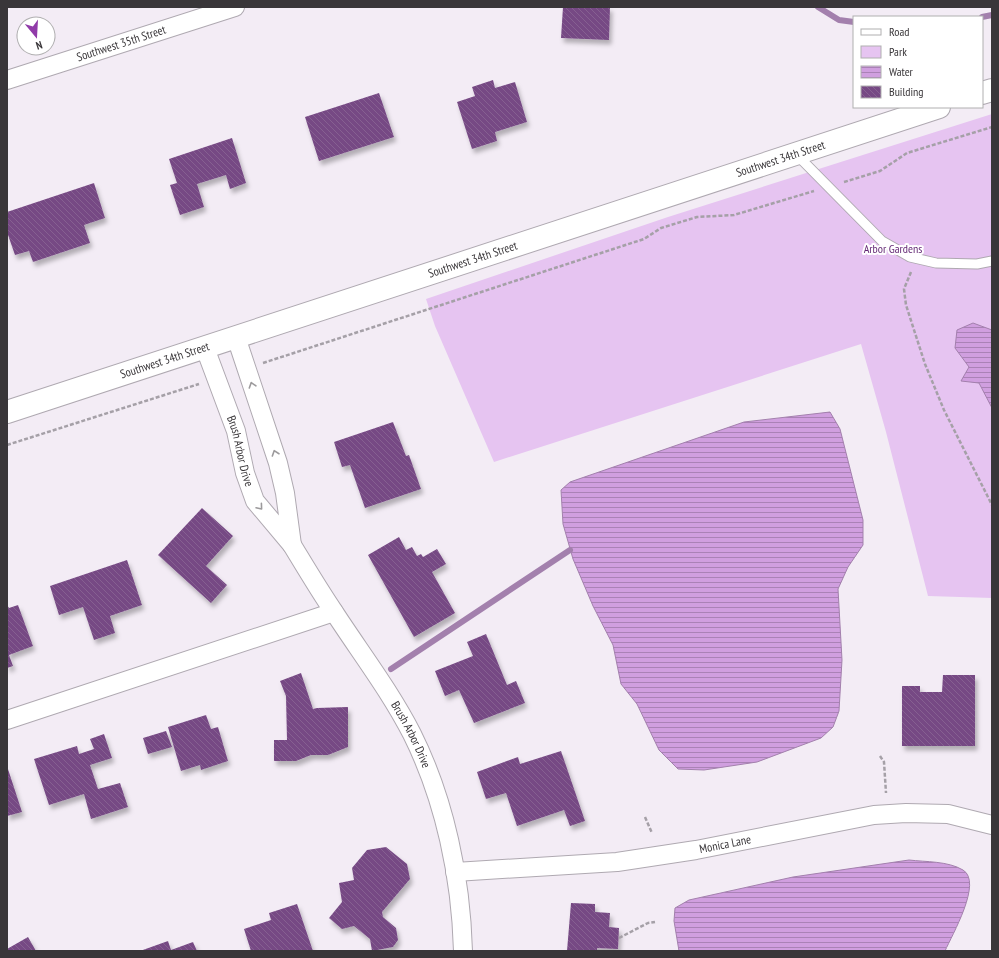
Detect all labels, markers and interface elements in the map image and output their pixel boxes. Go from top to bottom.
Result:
north arrow [16,16,56,56]
legend [853,16,983,108]
street label: Southwest 35th Street [75,21,168,64]
text: Road [889,24,909,39]
text: N [34,38,44,53]
text: Park [889,44,907,59]
text: Water [889,64,914,79]
text: Building [889,84,924,99]
street label: Southwest 34th Street [734,137,828,180]
street label: Southwest 34th Street [426,237,520,281]
park label: Arbor Gardens [864,241,922,256]
street label: Southwest 34th Street [118,338,212,381]
one-way arrow [248,382,257,389]
street label: Brush Arbor Drive [224,413,257,488]
one-way arrow [271,449,279,456]
one-way arrow [255,503,262,510]
street label: Brush Arbor Drive [388,698,434,770]
street label: Monica Lane [698,831,752,856]

